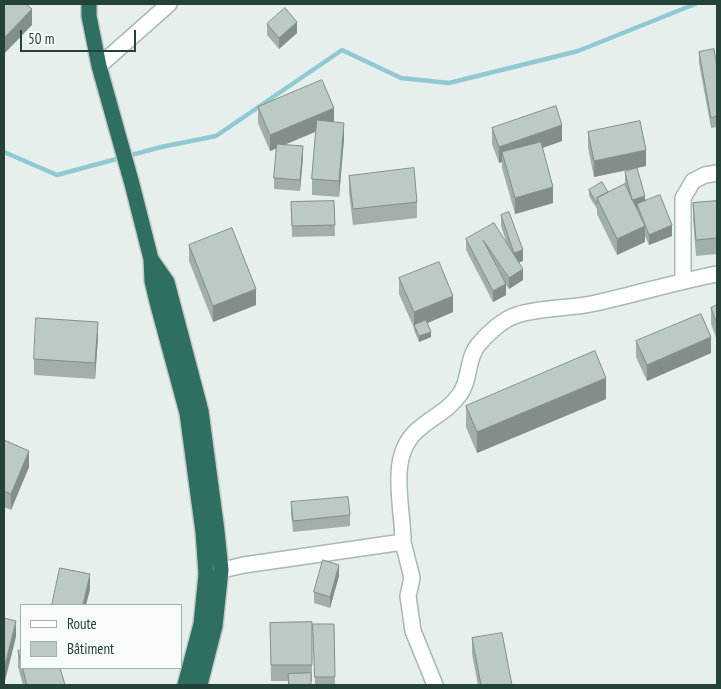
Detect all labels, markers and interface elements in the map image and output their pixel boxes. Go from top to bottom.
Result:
scale bar [22,20,139,52]
text: 50 m [28,29,54,48]
legend [20,604,182,669]
text: Route [67,614,97,633]
text: Bâtiment [67,639,114,658]

